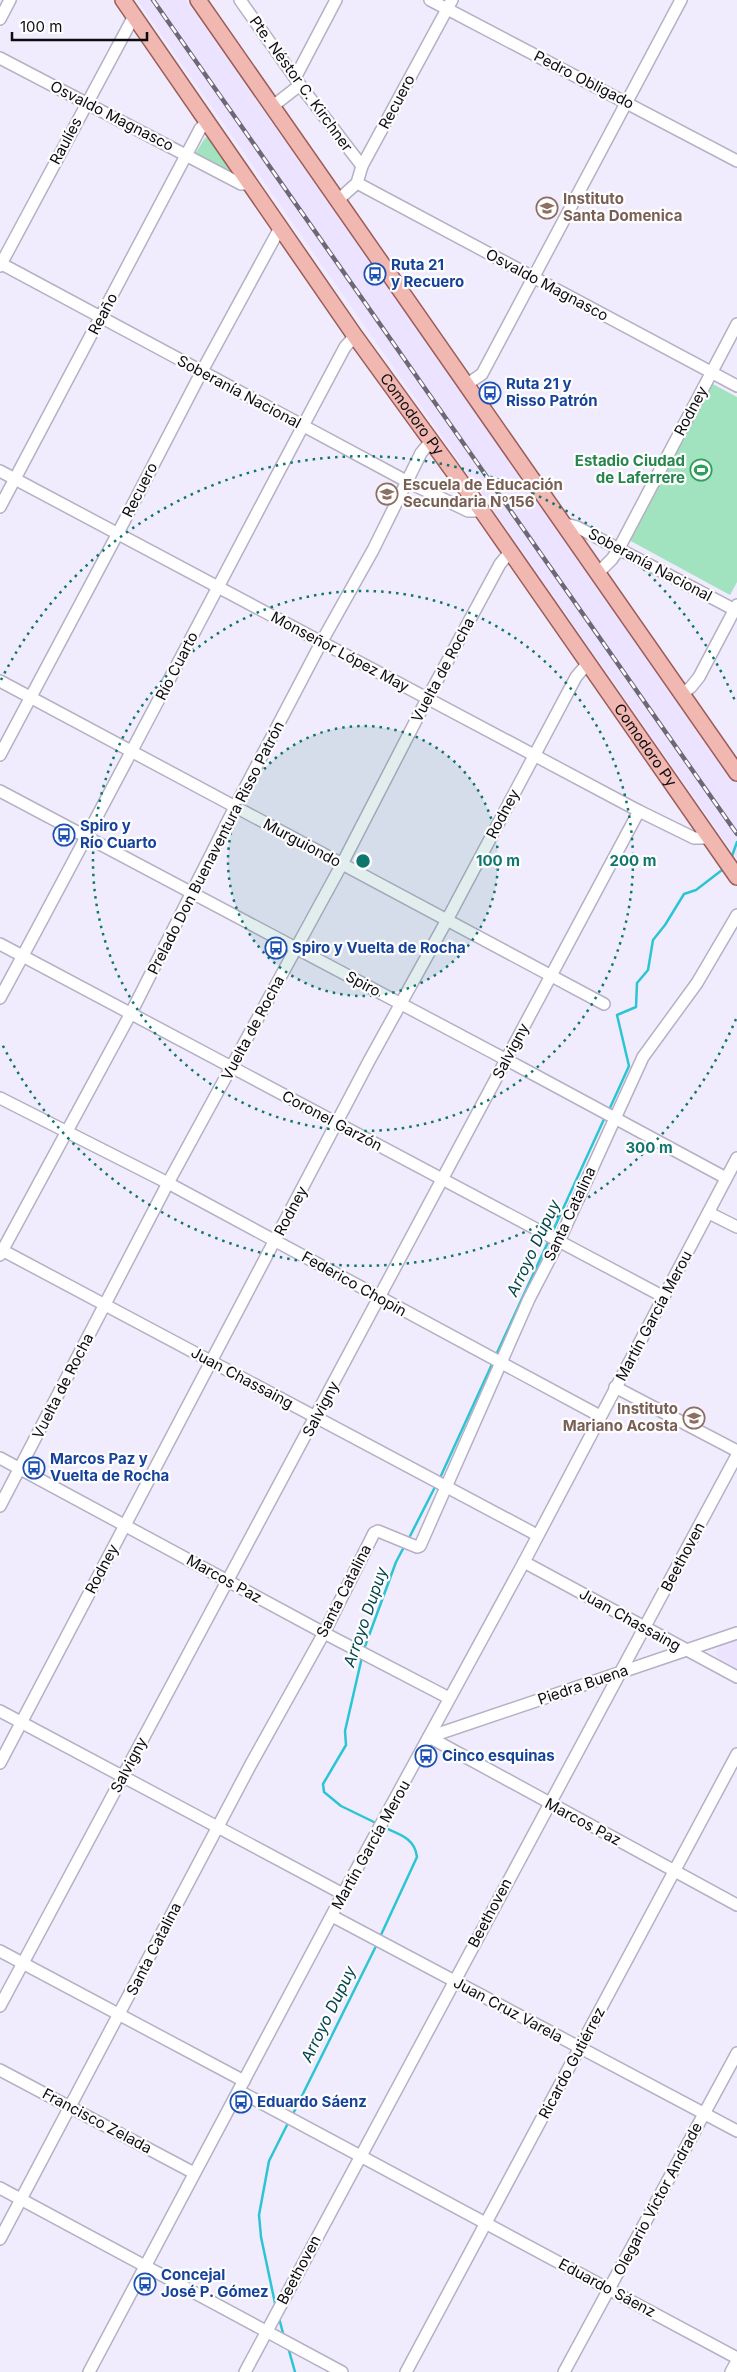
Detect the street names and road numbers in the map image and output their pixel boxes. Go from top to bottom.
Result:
street label: Pte. Néstor C. Kirchner [246,12,357,155]
street label: Pedro Obligado [531,46,637,113]
street label: Recuero [374,71,419,132]
street label: Osvaldo Magnasco [47,76,177,155]
street label: Raulíes [45,114,86,168]
street label: Osvaldo Magnasco [483,244,612,325]
street label: Reaño [84,290,121,338]
street label: Soberanía Nacional [174,351,304,432]
street label: Comodoro Py [376,369,449,459]
street label: Rodney [670,382,712,439]
street label: Recuero [118,459,161,520]
street label: Soberanía Nacional [585,524,715,605]
street label: Monseñor López May [268,607,413,696]
street label: Vuelta de Rocha [407,614,478,725]
street label: Río Cuarto [151,628,202,703]
street label: Comodoro Py [610,700,681,791]
street label: Prelado Don Buenaventura Risso Patrón [143,718,288,978]
street label: Rodney [482,785,524,842]
street label: Murguiondo [260,814,344,871]
street label: Spiro [343,967,384,1001]
street label: Vuelta de Rocha [217,972,288,1083]
street label: Salvigny [488,1019,533,1082]
street label: Coronel Garzón [279,1086,386,1155]
street label: Santa Catalina [539,1164,600,1264]
street label: Rodney [270,1182,312,1239]
street label: Federico Chopin [299,1247,410,1320]
street label: Martín García Merou [611,1247,696,1384]
street label: Vuelta de Rocha [28,1330,97,1442]
street label: Juan Chassaing [188,1343,297,1413]
street label: Salvigny [298,1377,343,1440]
street label: Beethoven [656,1519,709,1595]
street label: Rodney [81,1540,123,1597]
street label: Santa Catalina [312,1541,375,1640]
street label: Marcos Paz [183,1550,265,1607]
street label: Juan Chassaing [576,1584,684,1655]
street label: Piedra Buena [535,1660,630,1709]
street label: Salvigny [106,1733,151,1796]
street label: Martín García Merou [327,1777,414,1913]
street label: Marcos Paz [542,1794,624,1850]
street label: Beethoven [463,1875,516,1951]
street label: Santa Catalina [122,1899,185,1998]
street label: Juan Cruz Varela [450,1973,566,2046]
street label: Ricardo Gutiérrez [534,2004,609,2122]
street label: Francisco Zelada [39,2084,155,2157]
street label: Olegario Victor Andrade [609,2119,706,2279]
street label: Beethoven [272,2232,325,2308]
street label: Eduardo Sáenz [555,2254,659,2321]

